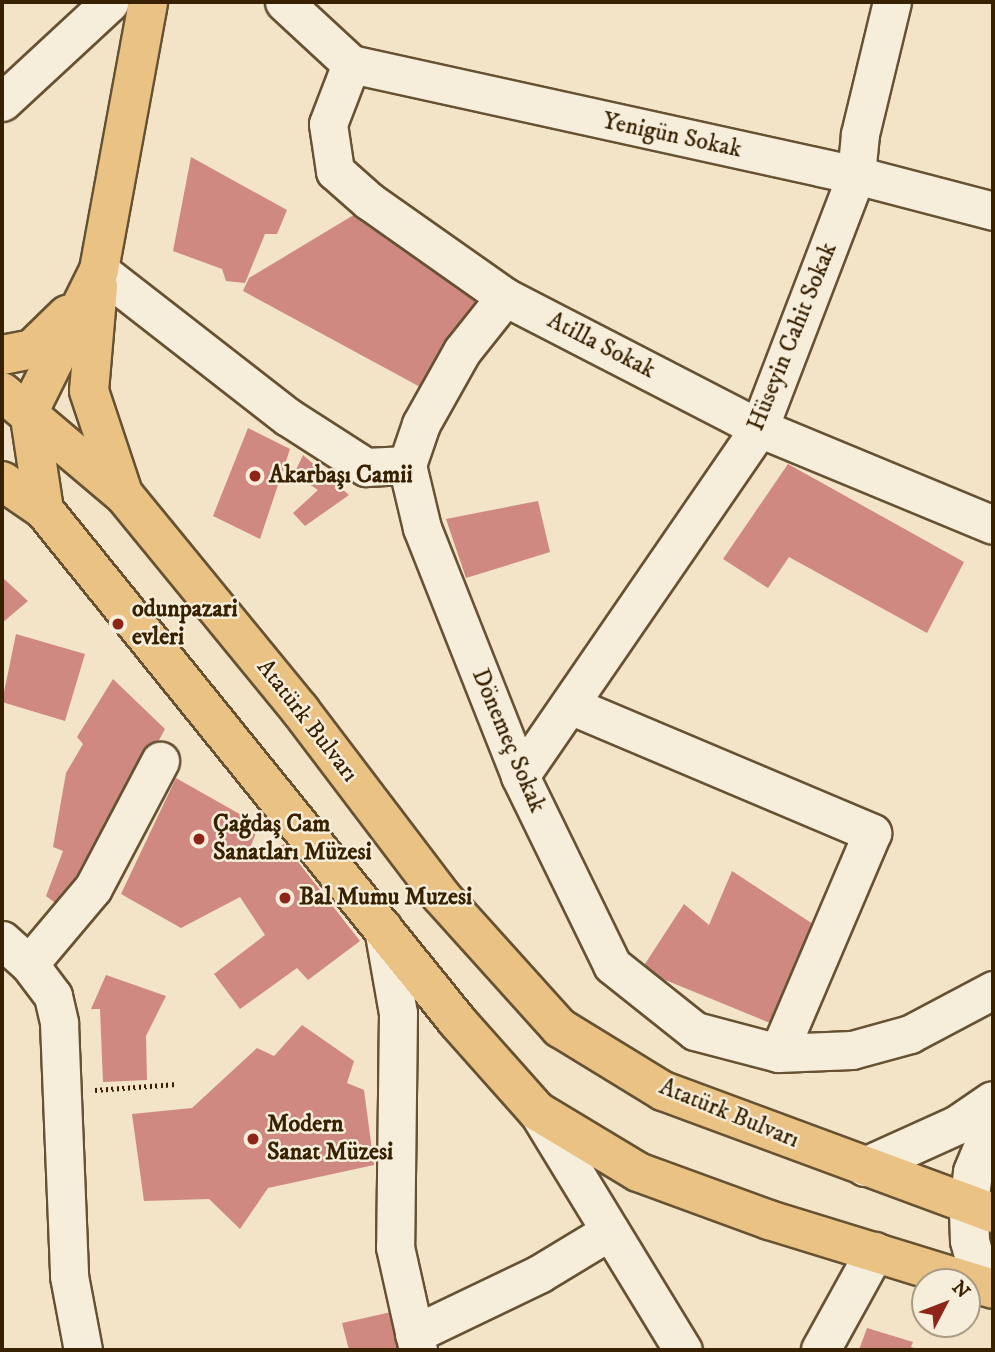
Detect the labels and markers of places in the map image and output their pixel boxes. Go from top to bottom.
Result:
place label: Akarbaşı Camii [269,462,413,490]
marker: Akarbaşı Camii [247,468,263,484]
place label: odunpazari evleri [132,596,238,652]
marker: odunpazari evleri [110,616,126,632]
place label: Çağdaş Cam Sanatları Müzesi [213,811,372,867]
marker: Çağdaş Cam Sanatları Müzesi [191,831,207,847]
place label: Bal Mumu Muzesi [299,884,472,912]
marker: Bal Mumu Muzesi [277,890,293,906]
place label: Modern Sanat Müzesi [267,1111,393,1167]
marker: Modern Sanat Müzesi [245,1131,261,1147]

